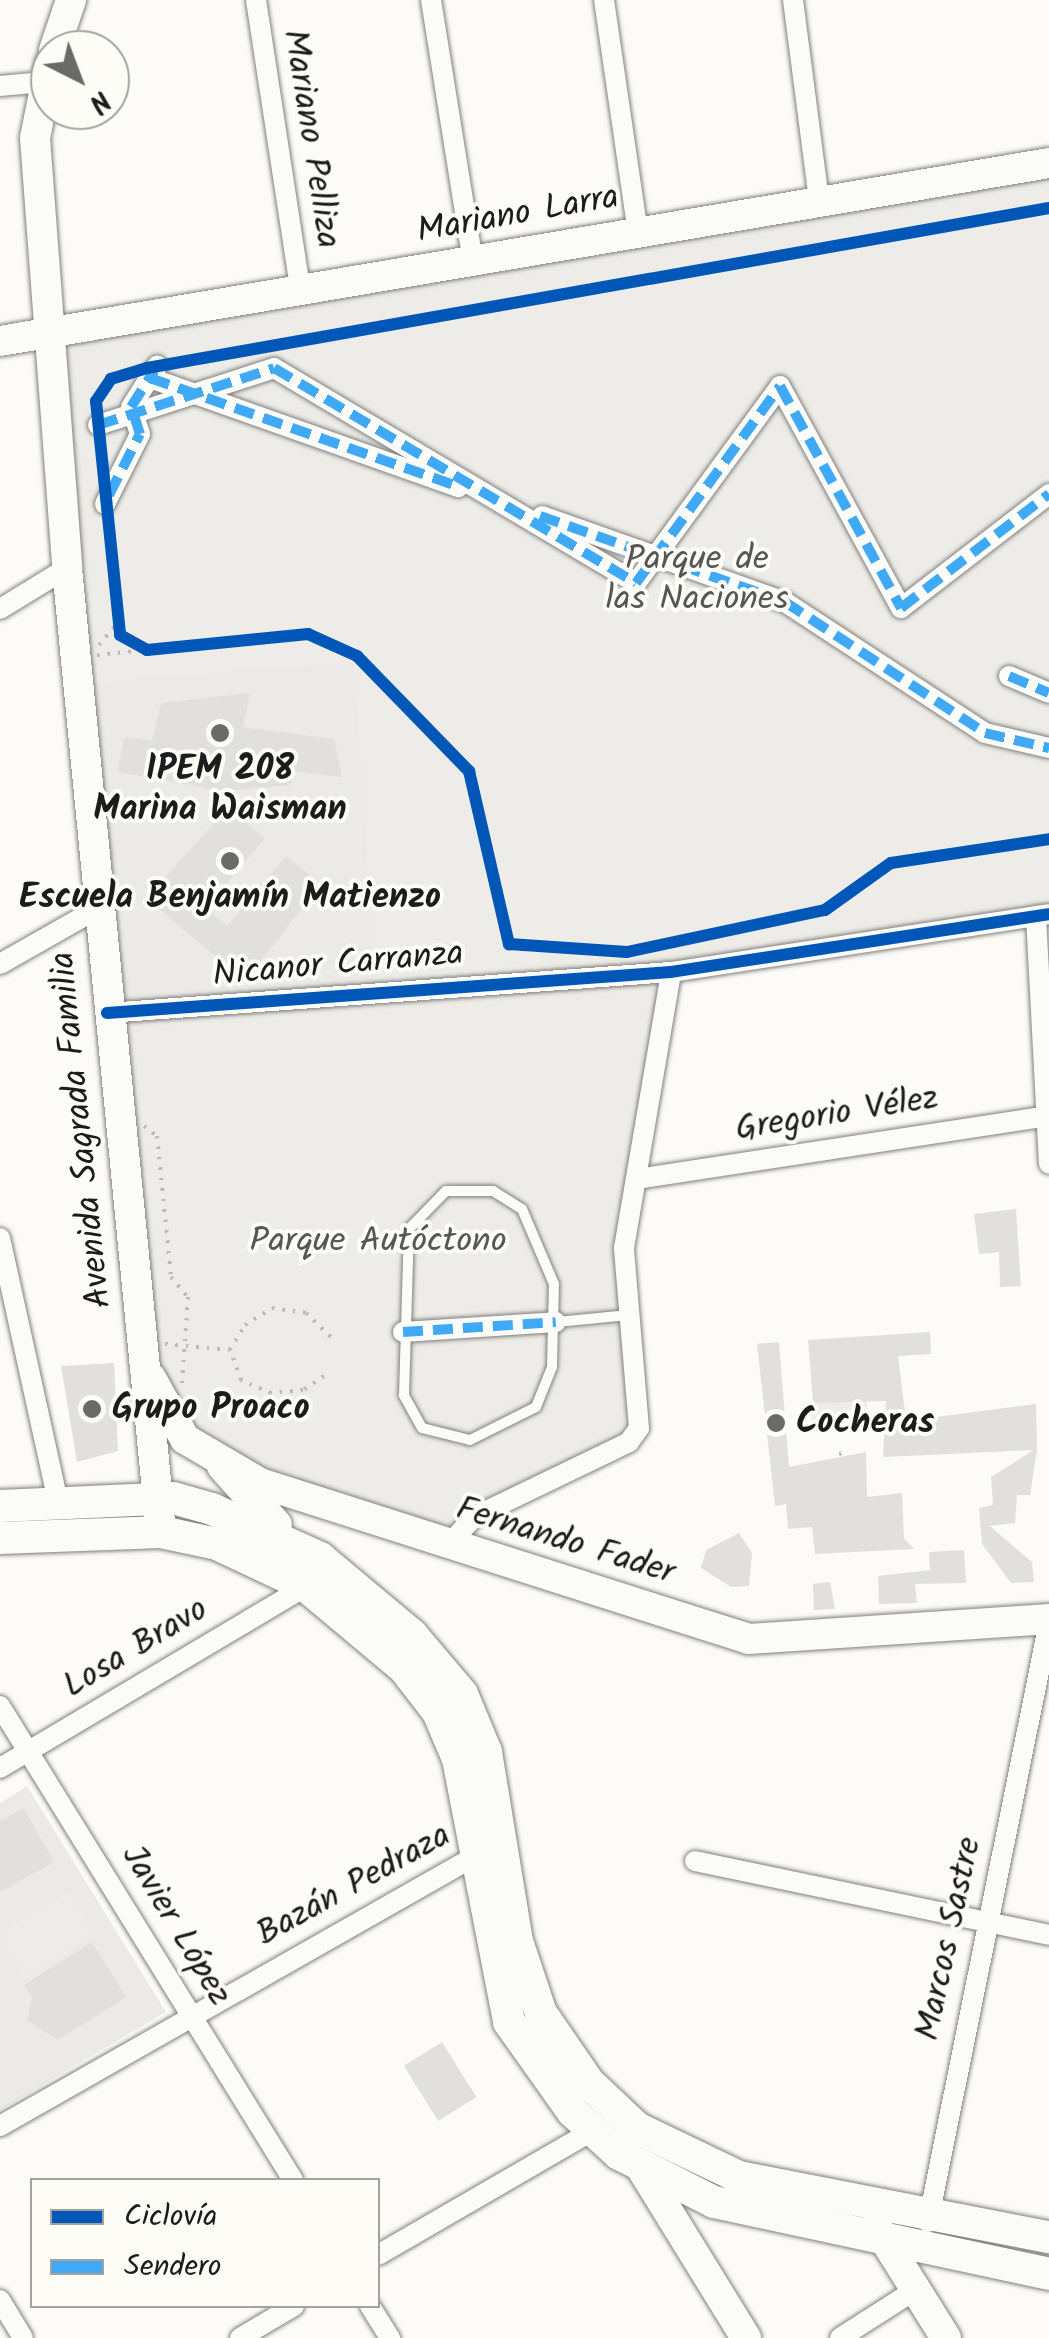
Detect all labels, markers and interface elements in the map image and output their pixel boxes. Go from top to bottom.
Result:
street label: Mariano Pelliza [272,27,348,251]
north arrow [30,30,130,130]
text: N [77,79,121,124]
street label: Mariano Larra [414,177,622,253]
park label: Parque de las Naciones [605,539,789,621]
marker: IPEM 208 Marina Waisman [209,722,231,744]
place label: IPEM 208 Marina Waisman [93,749,347,831]
marker: Escuela Benjamín Matienzo [219,850,241,872]
place label: Escuela Benjamín Matienzo [19,877,441,919]
street label: Nicanor Carranza [211,933,465,997]
street label: Avenida Sagrada Familia [42,950,122,1310]
street label: Gregorio Vélez [733,1078,941,1152]
park label: Parque Autóctono [249,1221,507,1263]
place label: Grupo Proaco [112,1388,310,1430]
marker: Grupo Proaco [81,1398,103,1420]
place label: Cocheras [796,1402,934,1444]
marker: Cocheras [765,1412,787,1434]
street label: Fernando Fader [451,1489,679,1595]
street label: Losa Bravo [56,1589,216,1709]
street label: Bazán Pedraza [250,1815,458,1957]
street label: Marcos Sastre [908,1834,992,2044]
street label: Javier López [111,1838,239,2014]
legend [30,2178,380,2308]
text: Ciclovía [124,2193,217,2241]
text: Sendero [124,2243,221,2291]

